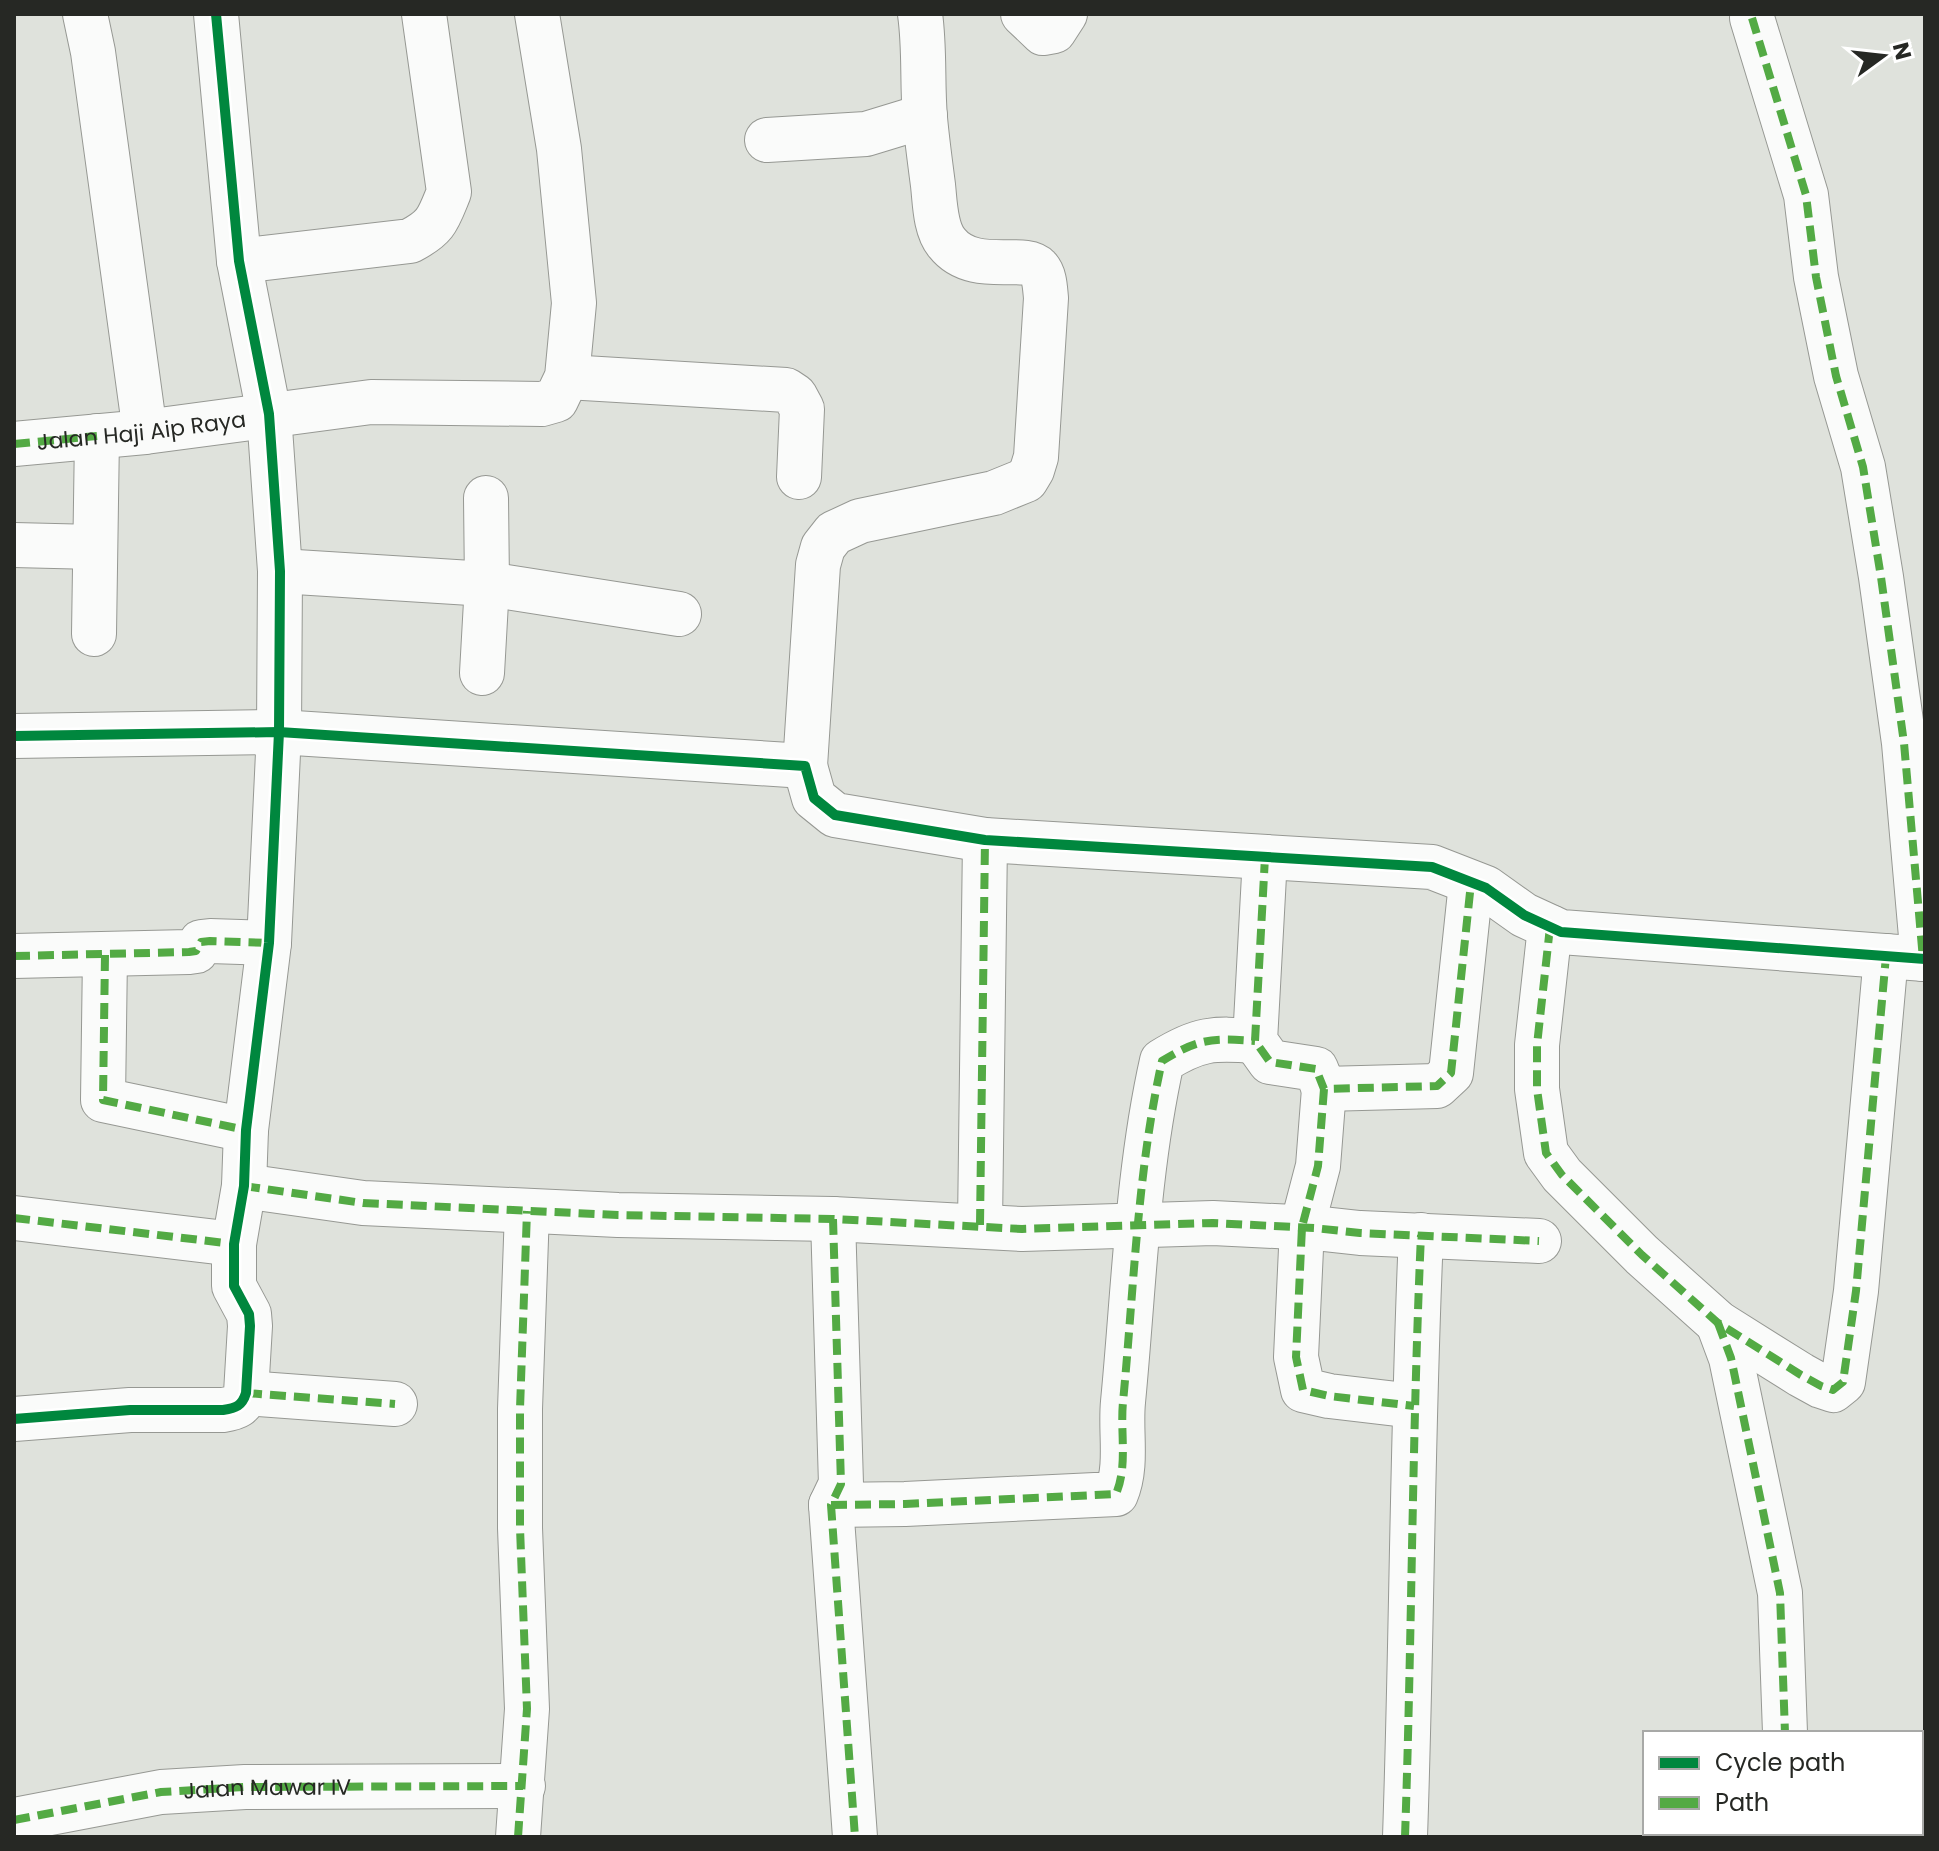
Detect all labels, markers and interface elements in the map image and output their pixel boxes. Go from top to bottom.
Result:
north arrow [1843,16,1923,96]
text: N [1885,39,1919,63]
street label: Jalan Haji Aip Raya [35,404,248,458]
legend [1643,1731,1923,1835]
text: Cycle path [1715,1746,1845,1779]
street label: Jalan Mawar IV [182,1772,351,1807]
text: Path [1715,1786,1769,1819]

